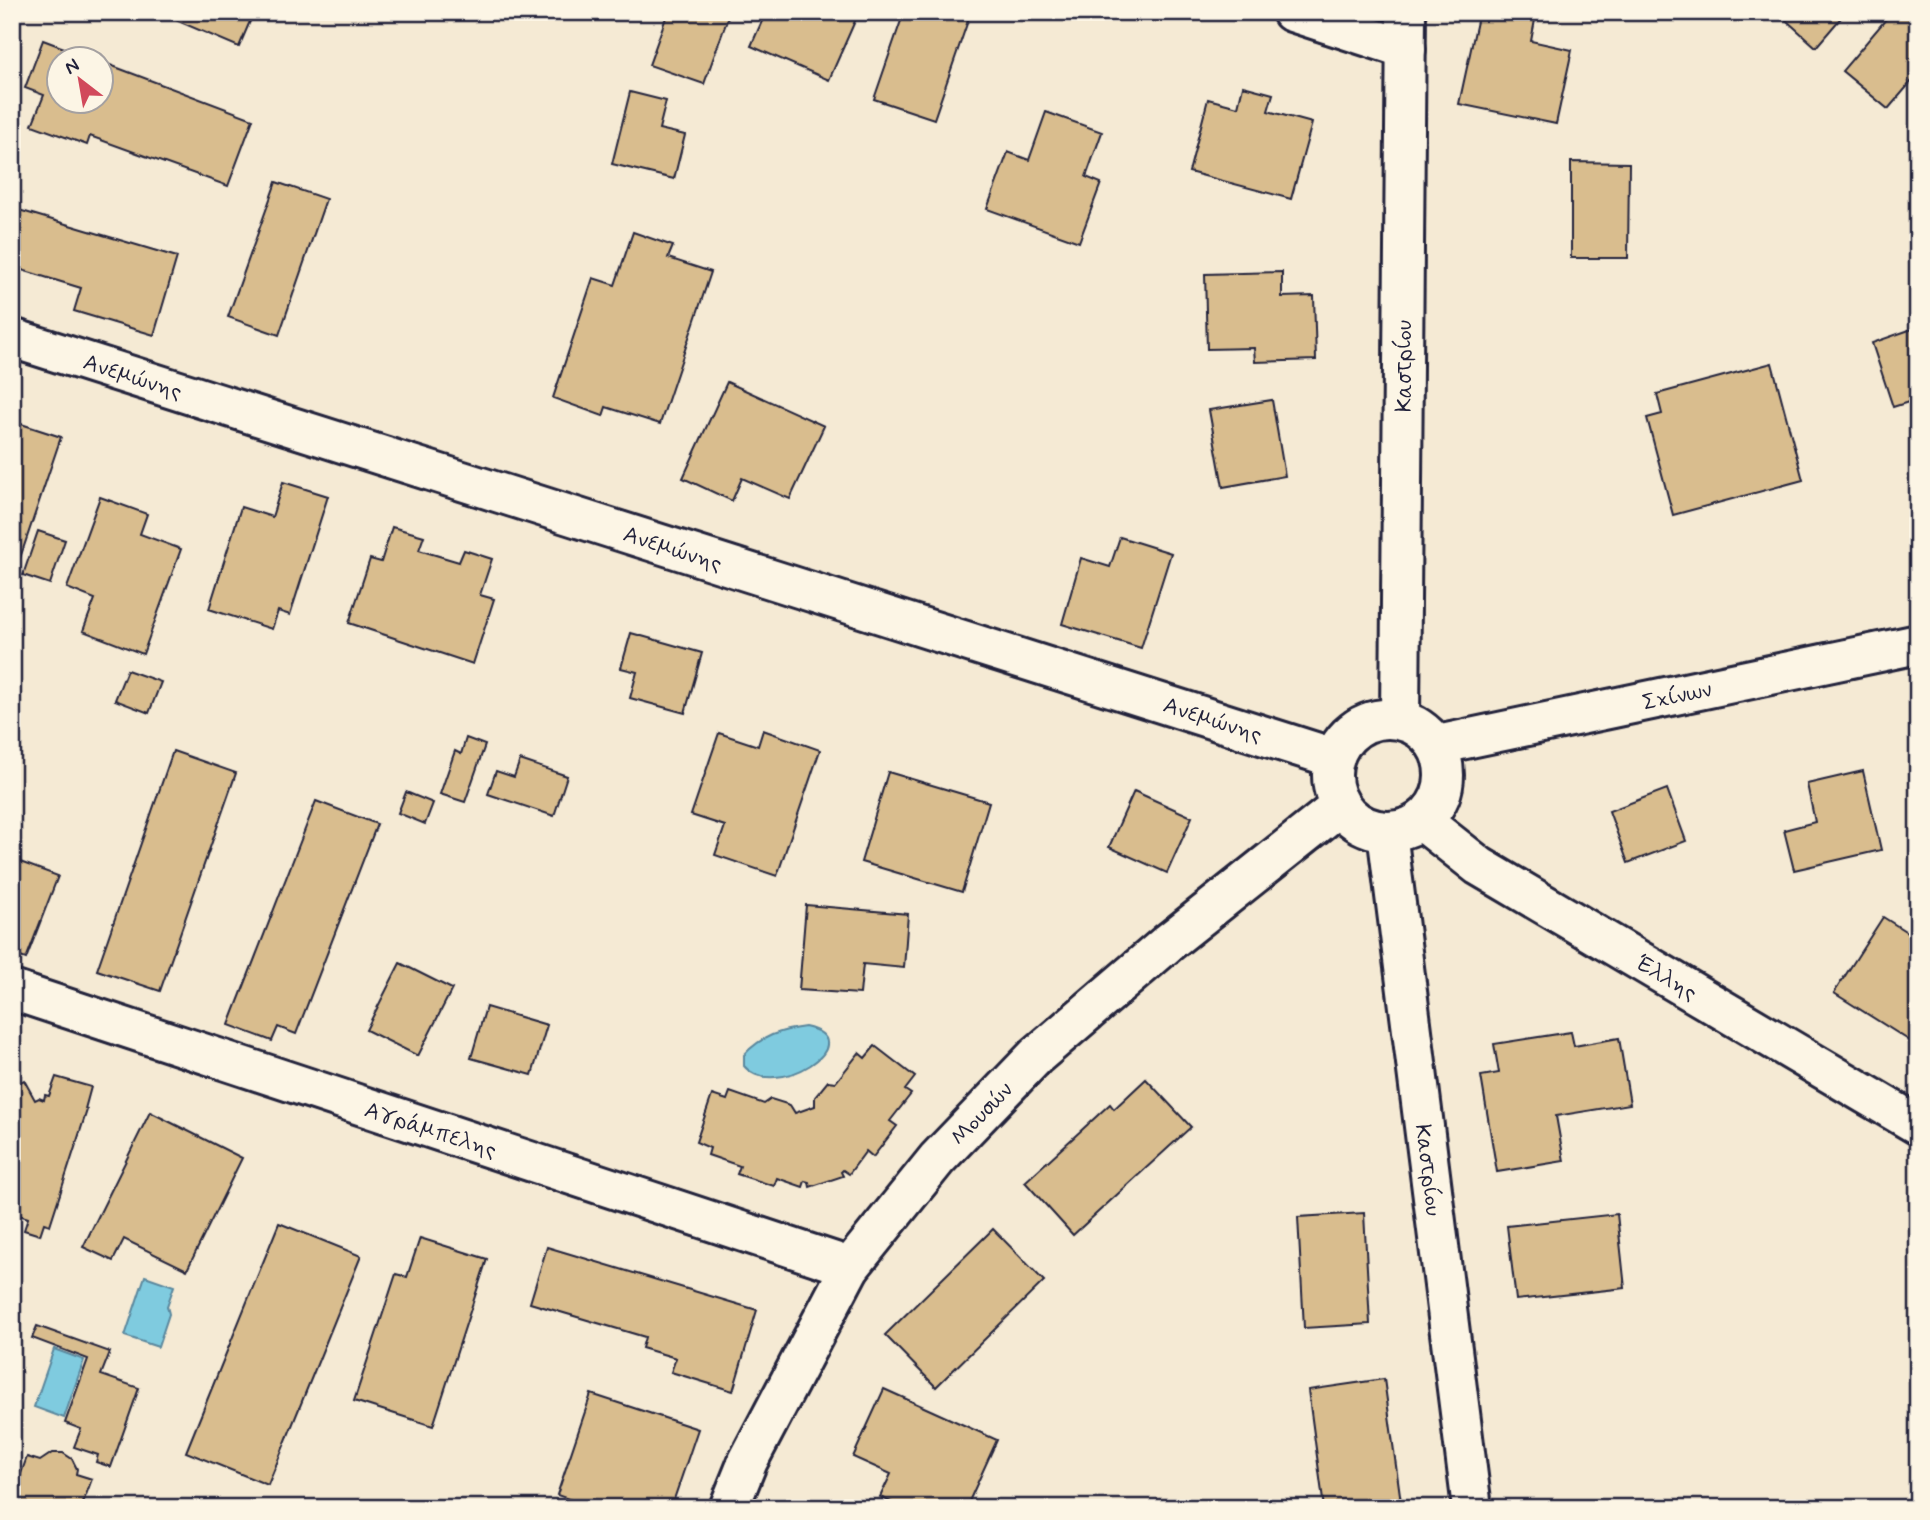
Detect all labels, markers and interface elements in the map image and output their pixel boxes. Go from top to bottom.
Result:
north arrow [46,46,116,116]
text: N [60,53,84,81]
street label: Καστρίου [1390,320,1420,412]
street label: Ανεμώνης [79,348,186,408]
street label: Ανεμώνης [619,520,726,580]
street label: Σχίνων [1640,675,1715,719]
street label: Ανεμώνης [1159,691,1266,751]
street label: Έλλης [1630,949,1702,1009]
street label: Μουσών [945,1076,1020,1153]
street label: Αγράμπελης [361,1095,500,1166]
street label: Καστρίου [1406,1123,1448,1218]

